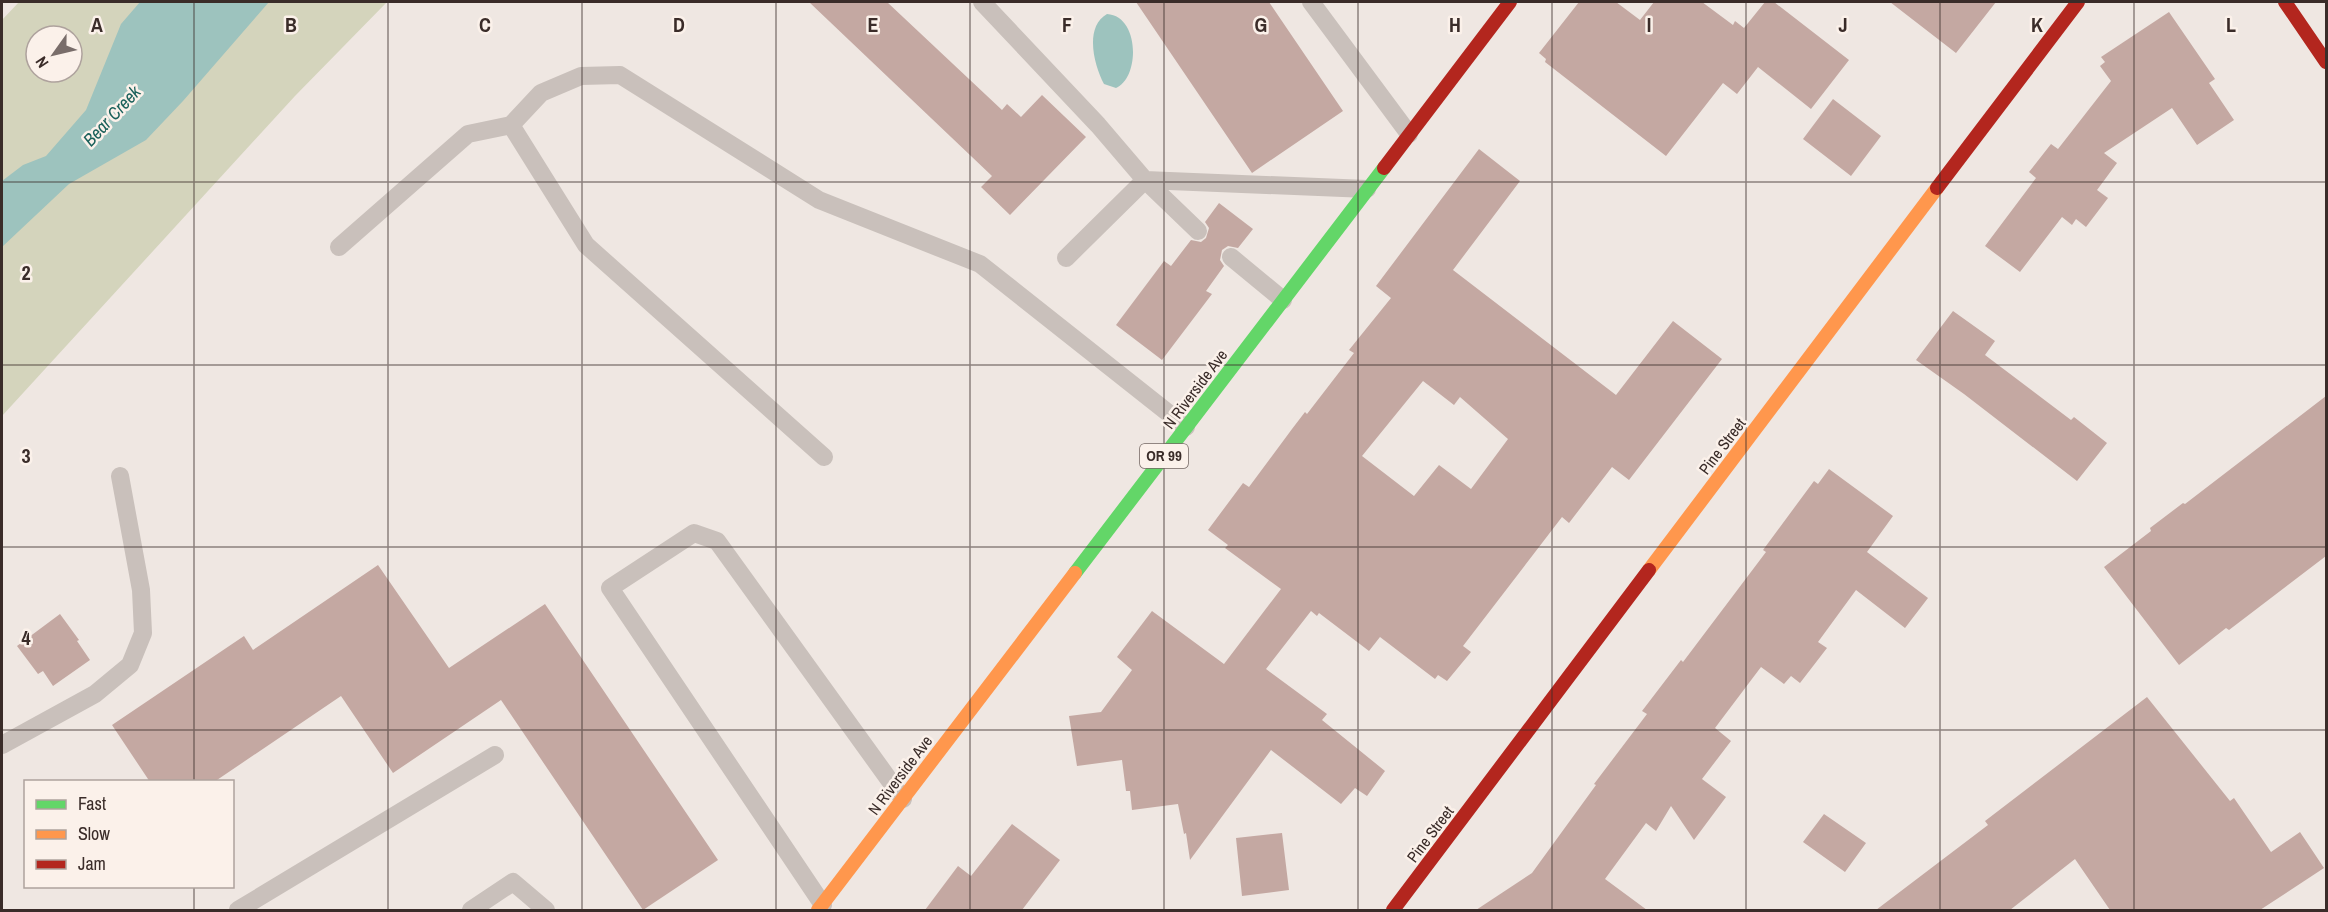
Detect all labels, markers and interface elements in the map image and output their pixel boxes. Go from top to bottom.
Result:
text: A [91,11,103,38]
text: B [285,11,297,38]
text: C [479,11,491,38]
text: D [673,11,685,38]
text: E [868,11,879,38]
text: F [1062,11,1072,38]
text: G [1255,11,1267,38]
text: H [1449,11,1461,38]
text: I [1647,11,1651,38]
text: J [1838,11,1848,38]
text: K [2031,11,2043,38]
text: L [2226,11,2236,38]
north arrow [24,24,84,84]
text: N [30,52,53,72]
water label: Bear Creek [77,79,147,151]
text: 2 [21,259,31,286]
street label: N Riverside Ave [1158,345,1232,433]
street label: Pine Street [1693,413,1751,479]
text: 3 [21,442,31,469]
road number: OR 99 [1140,444,1188,468]
text: 4 [21,624,31,651]
street label: N Riverside Ave [863,731,937,819]
legend [24,780,234,888]
text: Fast [78,791,106,816]
street label: Pine Street [1401,801,1459,867]
text: Slow [78,821,110,846]
text: Jam [78,851,106,876]

